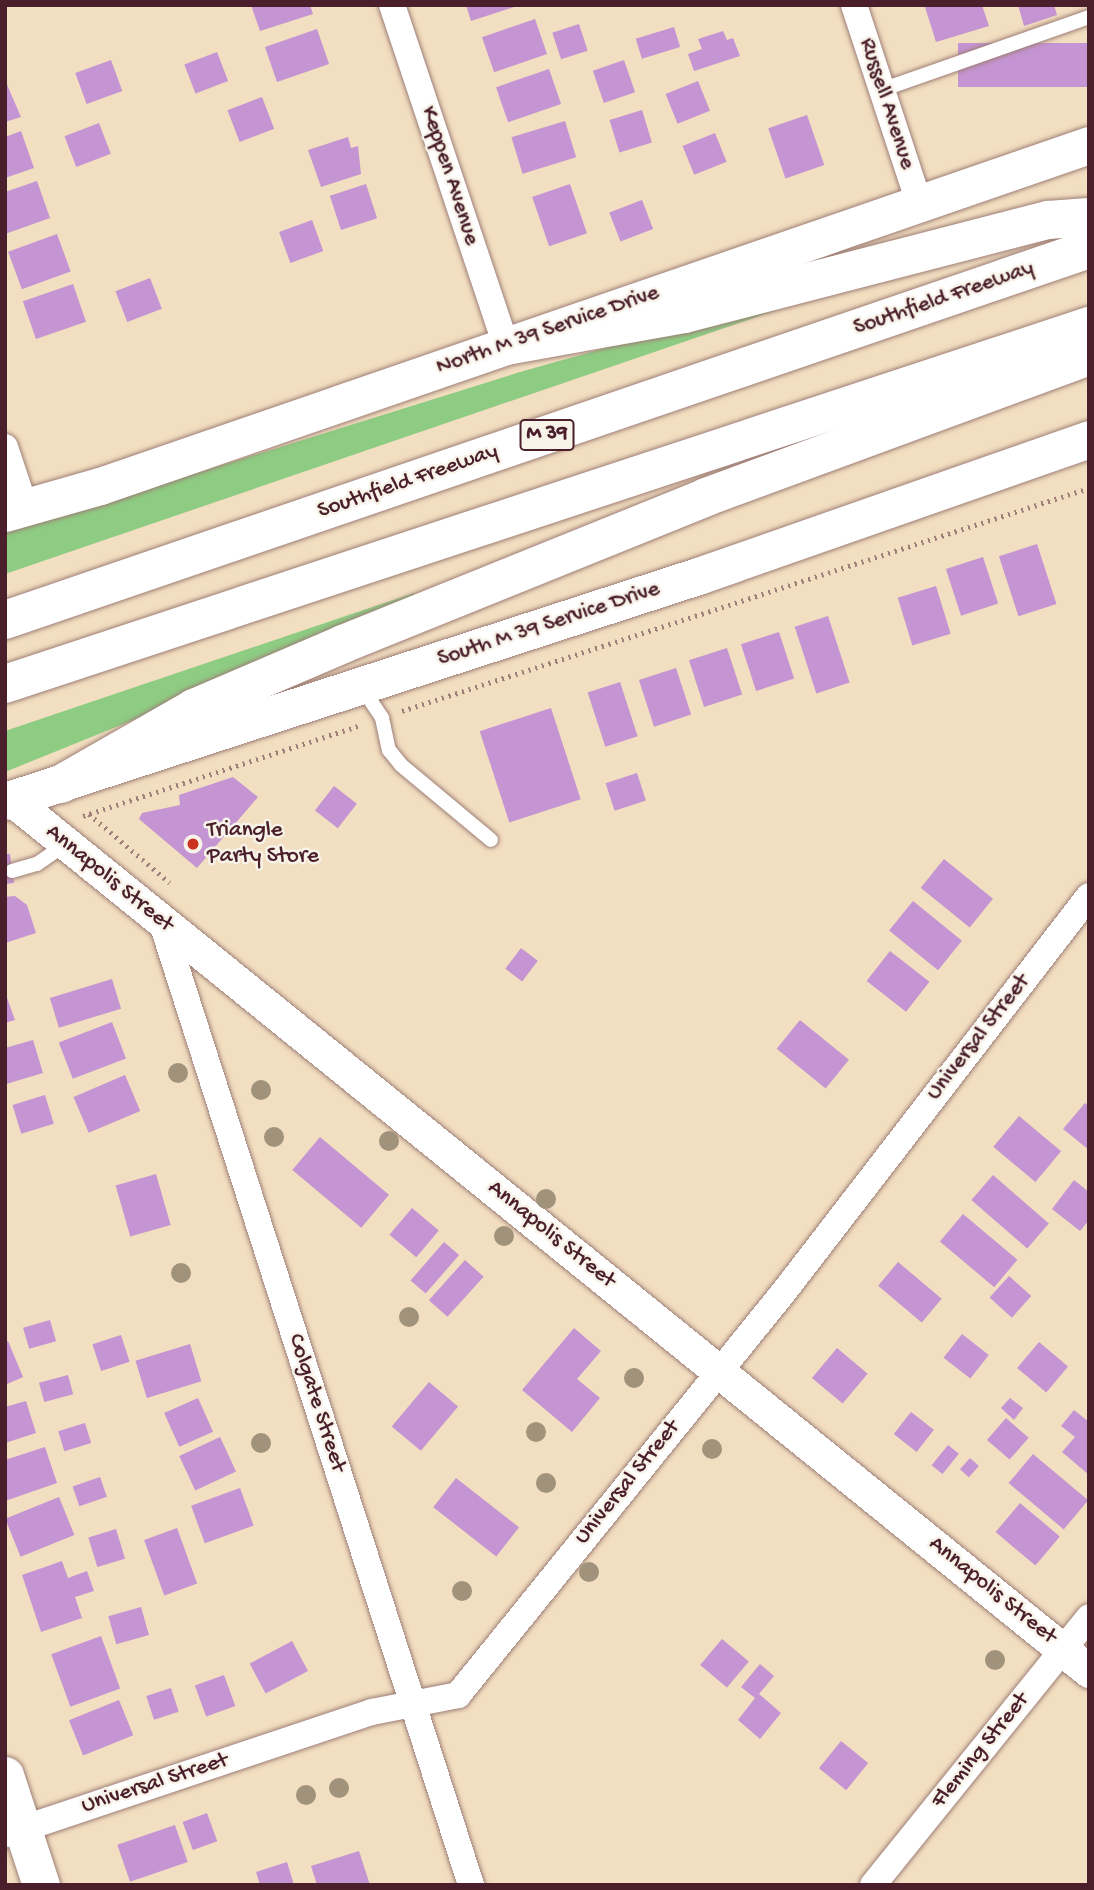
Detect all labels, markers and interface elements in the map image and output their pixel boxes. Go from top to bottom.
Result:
street label: Russell Avenue [852,35,920,173]
street label: Keppen Avenue [414,103,484,249]
street label: Southfield Freeway [850,255,1038,343]
street label: North M 39 Service Drive [433,280,663,382]
road number: M 39 [519,418,575,452]
street label: Southfield Freeway [314,438,502,526]
street label: South M 39 Service Drive [434,576,664,674]
place label: Triangle Party Store [207,817,319,871]
street label: Annapolis Street [39,819,179,939]
marker: Triangle Party Store [185,836,201,852]
street label: Universal Street [921,969,1037,1107]
street label: Annapolis Street [481,1175,621,1295]
street label: Colgate Street [281,1331,351,1475]
street label: Universal Street [569,1415,687,1551]
street label: Annapolis Street [922,1531,1062,1651]
street label: Fleming Street [926,1688,1036,1814]
street label: Universal Street [78,1747,232,1821]

